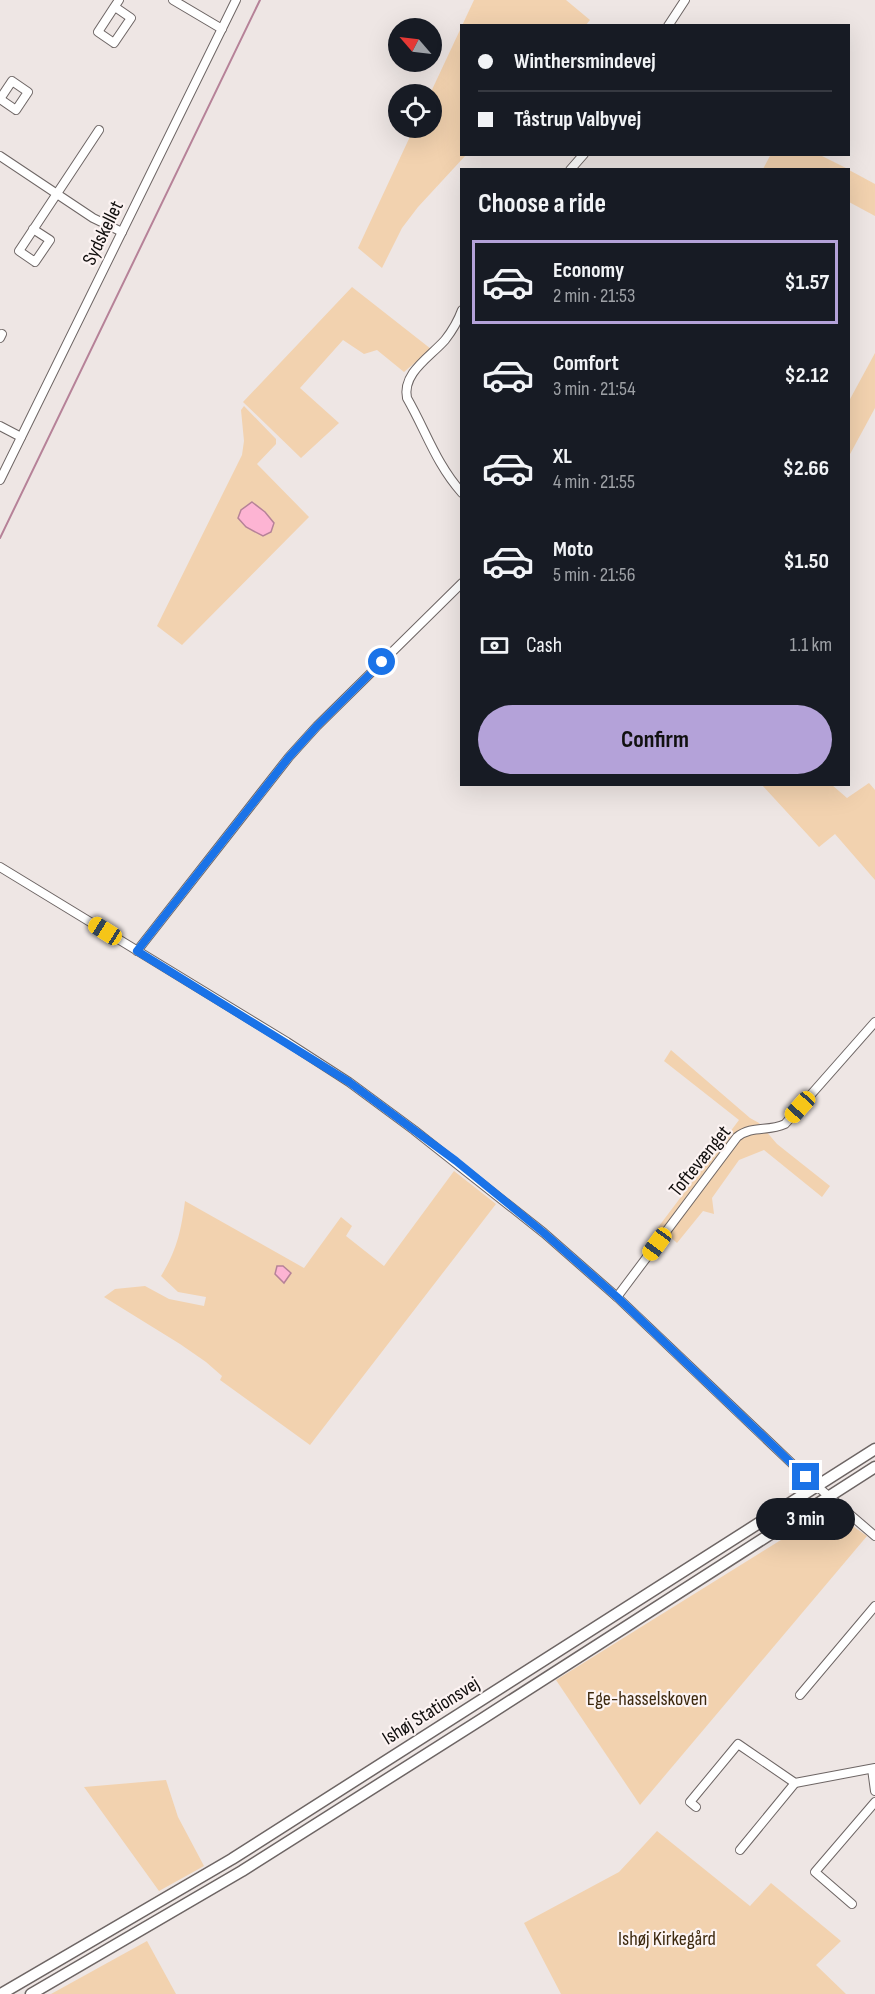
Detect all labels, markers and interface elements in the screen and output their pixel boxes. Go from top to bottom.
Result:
north arrow [388,18,442,72]
map controls [388,18,442,138]
text: Winthersmindevej [514,48,656,75]
button: locate [388,84,442,138]
text: Tåstrup Valbyvej [514,106,641,133]
text: Choose a ride [478,188,606,220]
street label: Sydskellet [77,197,129,269]
icon: car [481,255,535,309]
text: Economy [553,257,624,284]
text: $1.57 [784,269,829,296]
text: 2 min · 21:53 [553,284,635,308]
icon: car [481,348,535,402]
text: Comfort [553,350,619,377]
text: $2.12 [784,362,829,389]
text: 3 min · 21:54 [553,377,636,401]
icon: car [481,441,535,495]
text: XL [553,443,572,470]
text: $2.66 [783,455,829,482]
text: 4 min · 21:55 [553,470,635,494]
icon: car [481,534,535,588]
text: Moto [553,536,593,563]
text: $1.50 [783,548,829,575]
text: 5 min · 21:56 [553,563,636,587]
icon: cash [478,629,511,662]
text: Cash [526,632,562,659]
text: 1.1 km [790,633,832,657]
route start [368,648,395,675]
button: Confirm [478,705,832,774]
car [85,914,125,948]
car [781,1088,819,1126]
street label: Toftevænget [664,1121,736,1201]
car [639,1224,675,1264]
route end [792,1463,819,1490]
callout: 3 min [756,1498,856,1540]
text: 3 min [786,1507,825,1531]
street label: Ishøj Stationsvej [378,1672,484,1750]
park label: Ege-hasselskoven [587,1687,707,1711]
park label: Ishøj Kirkegård [618,1927,716,1951]

